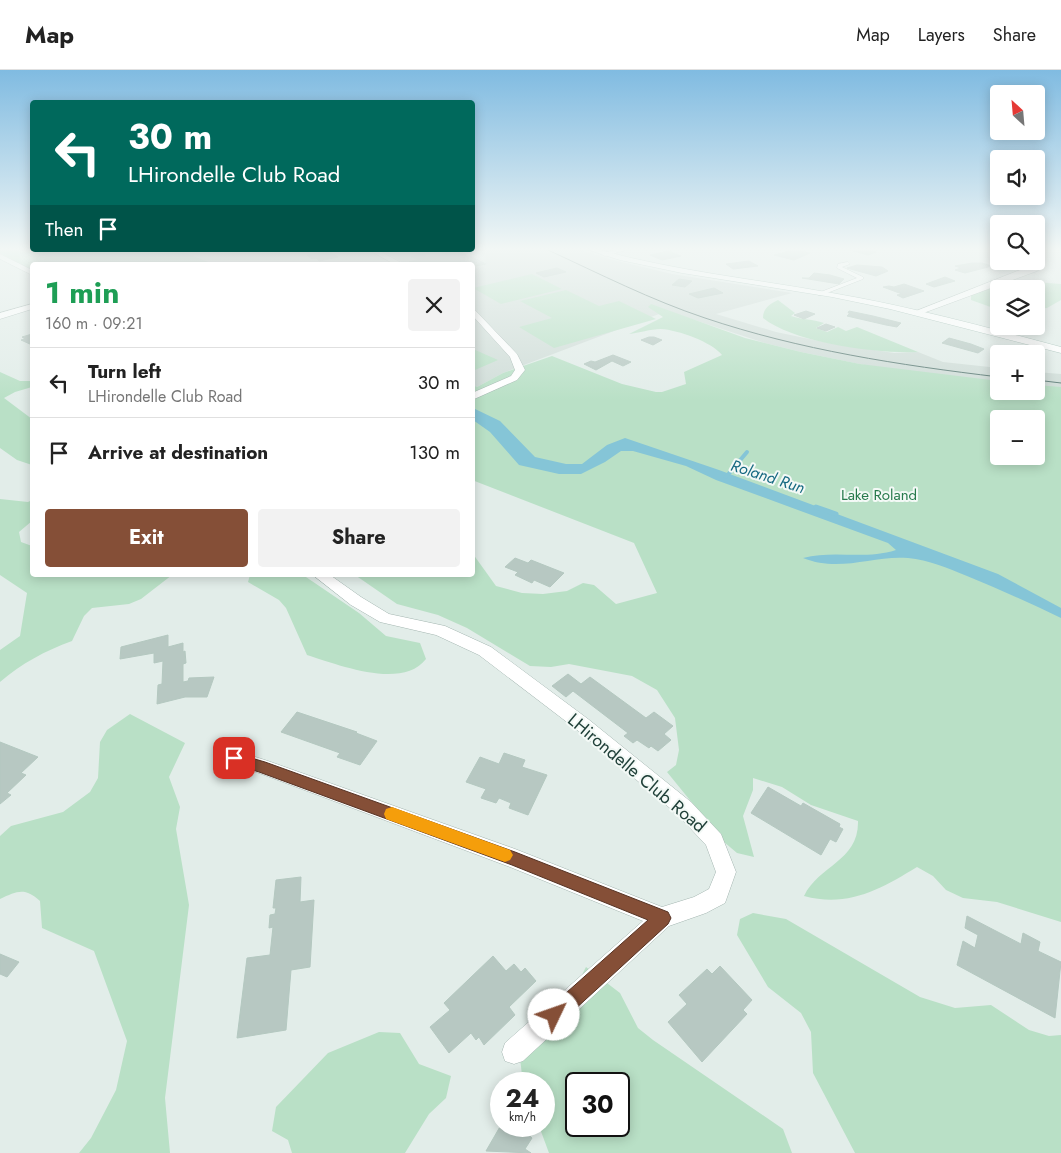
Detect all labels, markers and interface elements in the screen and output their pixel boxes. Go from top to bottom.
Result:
text: Map [25,17,74,52]
text: Map [856,22,890,48]
text: Layers [918,22,965,48]
text: Share [993,22,1036,48]
north arrow [990,85,1045,140]
map controls [990,85,1045,465]
text: 30 m [128,112,212,162]
icon: left [45,120,110,185]
button: sound [990,150,1045,205]
text: LHirondelle Club Road [128,158,340,190]
icon: arrive [94,215,122,243]
button: search [990,215,1045,270]
text: Then [45,216,84,243]
text: 1 min [45,271,119,314]
button: close [408,279,460,331]
button: layers [990,280,1045,335]
text: 160 m · 09:21 [45,312,143,335]
button: + [990,345,1045,400]
text: Turn left [88,358,161,385]
icon: left [45,369,73,397]
text: 30 m [418,369,460,396]
text: LHirondelle Club Road [88,385,242,408]
button: − [990,410,1045,465]
icon: arrive [45,439,73,467]
text: Arrive at destination [88,439,268,466]
text: 130 m [409,439,460,466]
water label: Roland Run [728,454,808,499]
park label: Lake Roland [841,484,917,506]
button: Exit [45,509,248,567]
button: Share [258,509,460,567]
street label: LHirondelle Club Road [562,707,712,839]
pin [213,737,255,779]
icon: arrive [220,744,248,772]
position arrow [527,988,579,1040]
speed limit sign: 30 [565,1072,630,1137]
text: 24 [506,1080,539,1116]
text: km/h [509,1108,536,1126]

